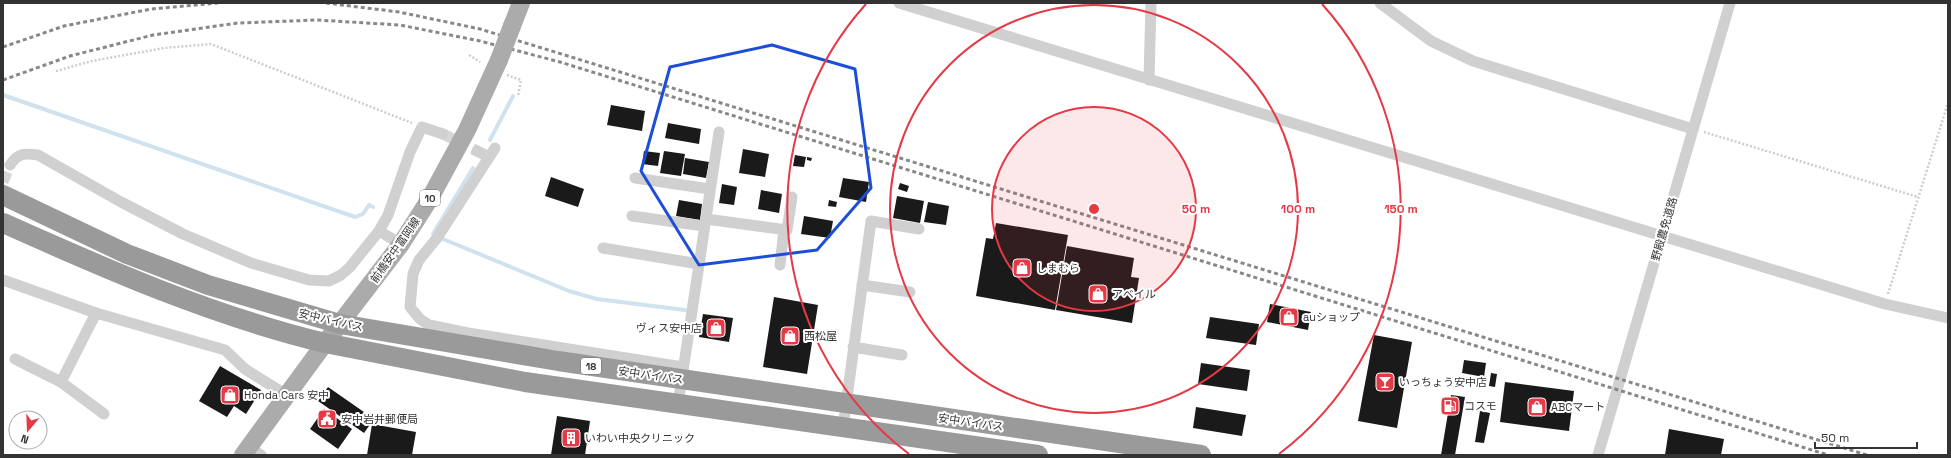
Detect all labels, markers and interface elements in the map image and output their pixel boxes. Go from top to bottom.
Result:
road number: 10 [420,190,440,206]
street label: 野殿農免道路 [1648,195,1680,263]
text: 50 m [1182,201,1210,217]
text: 100 m [1281,201,1315,217]
text: 150 m [1384,201,1418,217]
centre of rings [1087,202,1101,216]
street label: 前橋安中富岡線 [367,214,423,286]
shop icon: しまむら [1011,257,1033,279]
place label: しまむら [1036,261,1080,275]
shop icon: アベイル [1087,283,1109,305]
place label: アベイル [1112,287,1156,301]
street label: 安中バイパス [297,306,365,334]
shop icon: auショップ [1278,306,1300,328]
place label: auショップ [1303,310,1360,324]
shop icon: ヴィス安中店 [705,317,727,339]
place label: ヴィス安中店 [636,321,702,335]
shop icon: 西松屋 [779,325,801,347]
place label: 西松屋 [804,329,837,343]
road number: 18 [581,358,601,374]
street label: 安中バイパス [617,363,685,387]
bar icon: いっちょう安中店 [1374,371,1396,393]
place label: いっちょう安中店 [1399,375,1487,389]
shop icon: Honda Cars 安中 [219,384,241,406]
place label: Honda Cars 安中 [244,388,329,402]
fuel station icon: コスモ [1439,395,1461,417]
shop icon: ABCマート [1526,396,1548,418]
place label: コスモ [1464,399,1497,413]
place label: ABCマート [1551,400,1605,414]
public building icon: 安中岩井郵便局 [316,408,338,430]
north arrow [8,410,48,450]
street label: 安中バイパス [937,410,1005,434]
place label: 安中岩井郵便局 [341,412,418,426]
scale bar [1815,424,1917,450]
building icon: いわい中央クリニック [560,427,582,449]
text: 50 m [1821,430,1849,446]
place label: いわい中央クリニック [585,431,695,445]
text: N [19,432,31,447]

